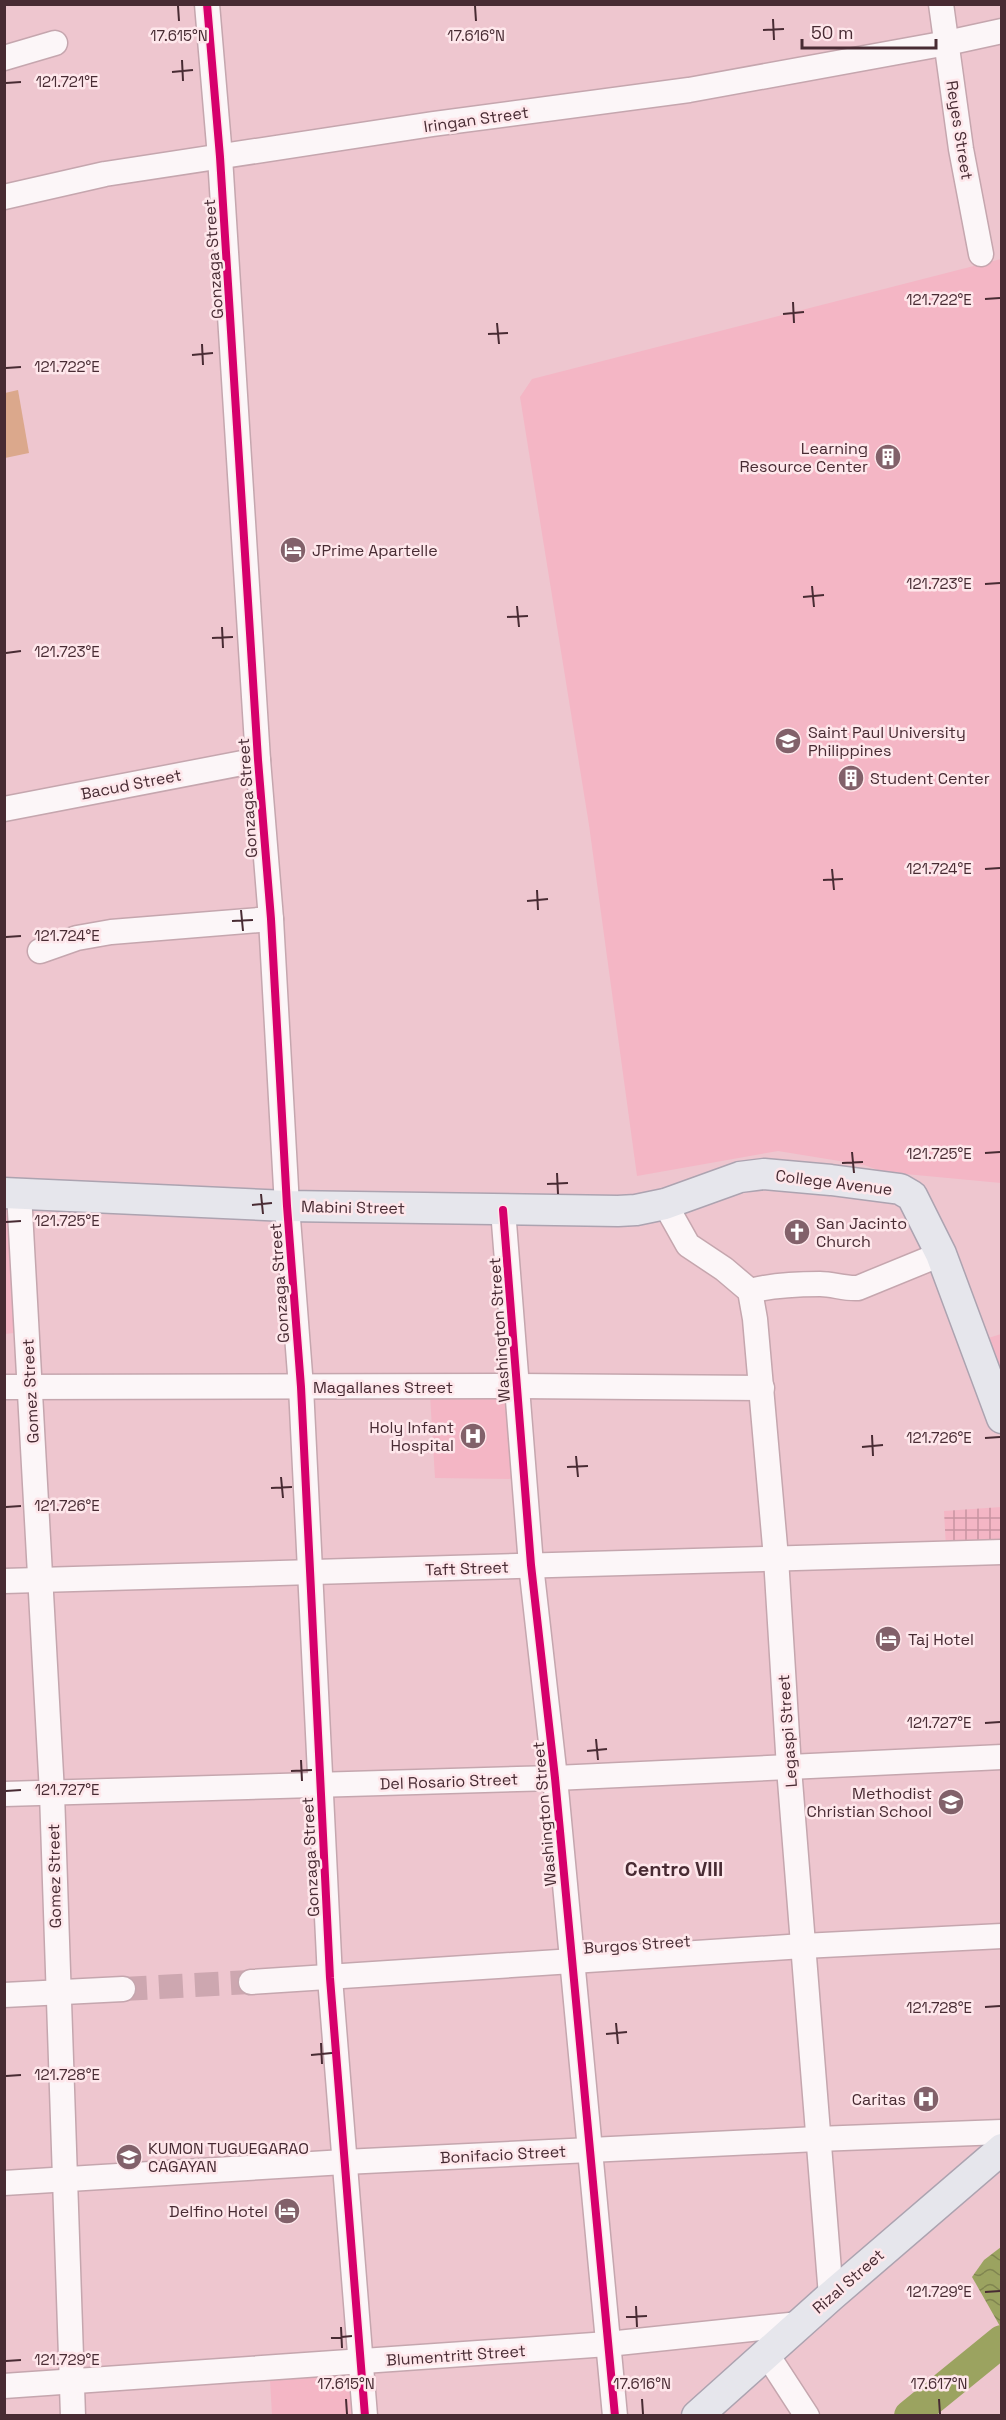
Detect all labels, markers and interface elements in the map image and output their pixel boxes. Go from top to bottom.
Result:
scale bar [802,12,936,50]
text: 50 m [811,21,853,44]
text: 17.615°N [150,26,208,45]
text: 17.616°N [447,26,505,45]
text: 121.721°E [36,72,98,91]
street label: Reyes Street [941,79,978,181]
street label: Iringan Street [422,102,530,137]
street label: Gonzaga Street [199,198,228,320]
text: 121.722°E [906,290,972,309]
text: 121.722°E [34,357,100,376]
place label: Learning Resource Center [740,438,868,477]
building icon: Learning Resource Center [873,442,903,472]
hotel icon: JPrime Apartelle [278,535,308,565]
place label: JPrime Apartelle [312,540,438,561]
text: 121.723°E [906,574,972,593]
text: 121.723°E [34,642,100,661]
place label: Saint Paul University Philippines [808,722,966,761]
school or university icon: Saint Paul University Philippines [773,726,803,756]
street label: Gonzaga Street [233,737,262,859]
building icon: Student Center [836,763,866,793]
street label: Bacud Street [79,764,183,805]
place label: Student Center [870,768,990,789]
text: 121.724°E [906,859,972,878]
text: 121.724°E [34,926,100,945]
text: 121.725°E [906,1144,972,1163]
street label: College Avenue [774,1165,894,1200]
street label: Mabini Street [301,1196,405,1219]
text: 121.725°E [34,1211,100,1230]
place label: San Jacinto Church [816,1213,907,1252]
church icon: San Jacinto Church [782,1217,812,1247]
street label: Gonzaga Street [265,1222,294,1344]
street label: Washington Street [484,1257,515,1403]
street label: Gomez Street [17,1338,44,1444]
street label: Magallanes Street [313,1377,453,1398]
place label: Holy Infant Hospital [369,1417,454,1456]
hospital icon: Holy Infant Hospital [458,1421,488,1451]
text: 121.726°E [906,1428,972,1447]
text: 121.726°E [34,1496,100,1515]
street label: Taft Street [425,1557,509,1580]
hotel icon: Taj Hotel [873,1624,903,1654]
place label: Taj Hotel [908,1629,974,1650]
street label: Legaspi Street [773,1674,802,1788]
text: 121.727°E [907,1713,971,1732]
street label: Washington Street [528,1741,561,1887]
street label: Del Rosario Street [379,1769,519,1794]
text: 121.727°E [35,1780,99,1799]
place label: Methodist Christian School [806,1783,932,1822]
school or university icon: Methodist Christian School [936,1787,966,1817]
street label: Gonzaga Street [297,1796,324,1917]
street label: Gomez Street [43,1823,66,1929]
district label: Centro VIII [625,1856,723,1882]
street label: Burgos Street [583,1930,691,1959]
text: 121.728°E [906,1998,972,2017]
text: 121.728°E [34,2065,100,2084]
hospital icon: Caritas [911,2084,941,2114]
place label: Caritas [852,2089,906,2110]
place label: KUMON TUGUEGARAO CAGAYAN [148,2138,309,2177]
street label: Bonifacio Street [439,2141,567,2168]
school or university icon: KUMON TUGUEGARAO CAGAYAN [114,2142,144,2172]
hotel icon: Delfino Hotel [272,2196,302,2226]
place label: Delfino Hotel [169,2201,268,2222]
street label: Rizal Street [808,2244,889,2318]
text: 121.729°E [906,2282,972,2301]
street label: Blumentritt Street [386,2340,527,2371]
text: 121.729°E [34,2350,100,2369]
text: 17.615°N [317,2374,375,2393]
text: 17.616°N [613,2374,671,2393]
text: 17.617°N [911,2374,967,2393]

